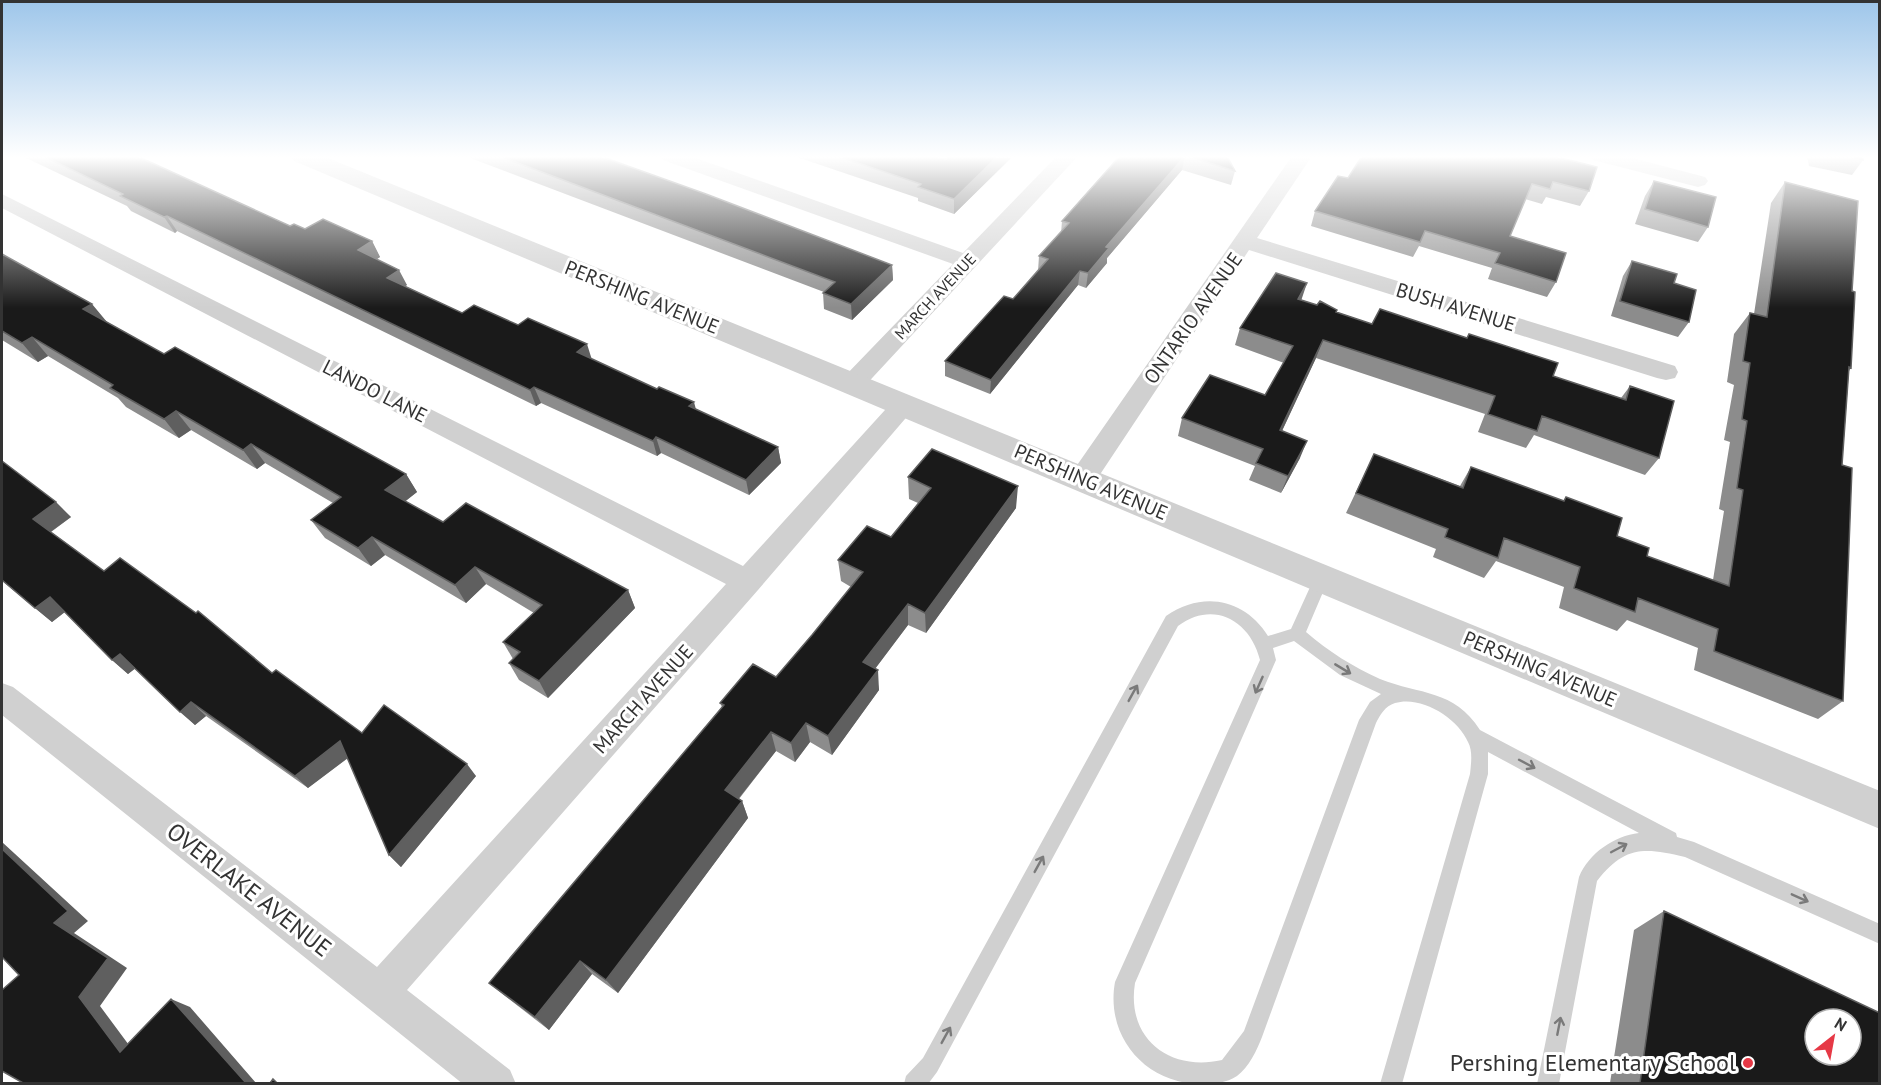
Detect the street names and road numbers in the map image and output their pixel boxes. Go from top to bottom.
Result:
street label: ONTARIO AVENUE [1138,247,1248,389]
street label: MARCH AVENUE [890,249,980,343]
street label: PERSHING AVENUE [561,254,723,340]
street label: BUSH AVENUE [1393,277,1519,337]
street label: LANDO LANE [318,354,432,428]
street label: PERSHING AVENUE [1010,438,1172,526]
street label: PERSHING AVENUE [1459,625,1621,713]
street label: MARCH AVENUE [587,639,699,759]
street label: OVERLAKE AVENUE [161,816,338,964]

